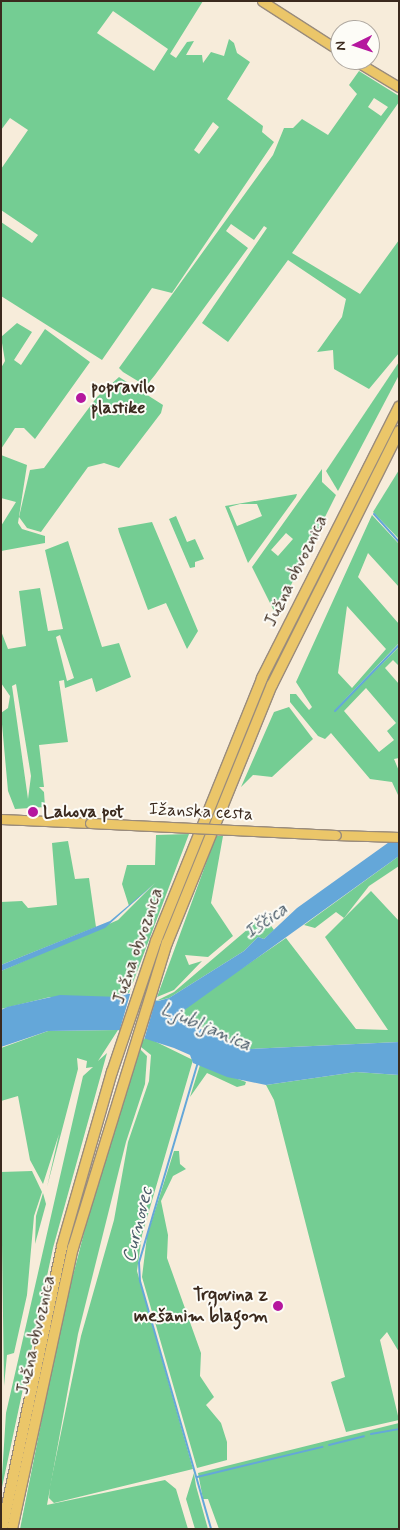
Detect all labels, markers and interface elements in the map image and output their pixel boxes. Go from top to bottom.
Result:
north arrow [330,20,380,70]
text: N [332,41,350,51]
place label: popravilo plastike [91,377,155,419]
marker: popravilo plastike [75,392,87,404]
street label: Južna obvoznica [259,511,333,631]
street label: Ižanska cesta [148,798,254,826]
place label: Lahova pot [43,801,122,823]
marker: Lahova pot [27,806,39,818]
street label: Južna obvoznica [108,884,168,1008]
water label: Iščica [240,898,292,944]
water label: Ljubljanica [157,998,255,1056]
water label: Curnovec [118,1185,158,1265]
street label: Južna obvoznica [12,1273,60,1397]
place label: Trgovina z mešanim blagom [139,1285,268,1328]
marker: Trgovina z mešanim blagom [272,1300,284,1312]

